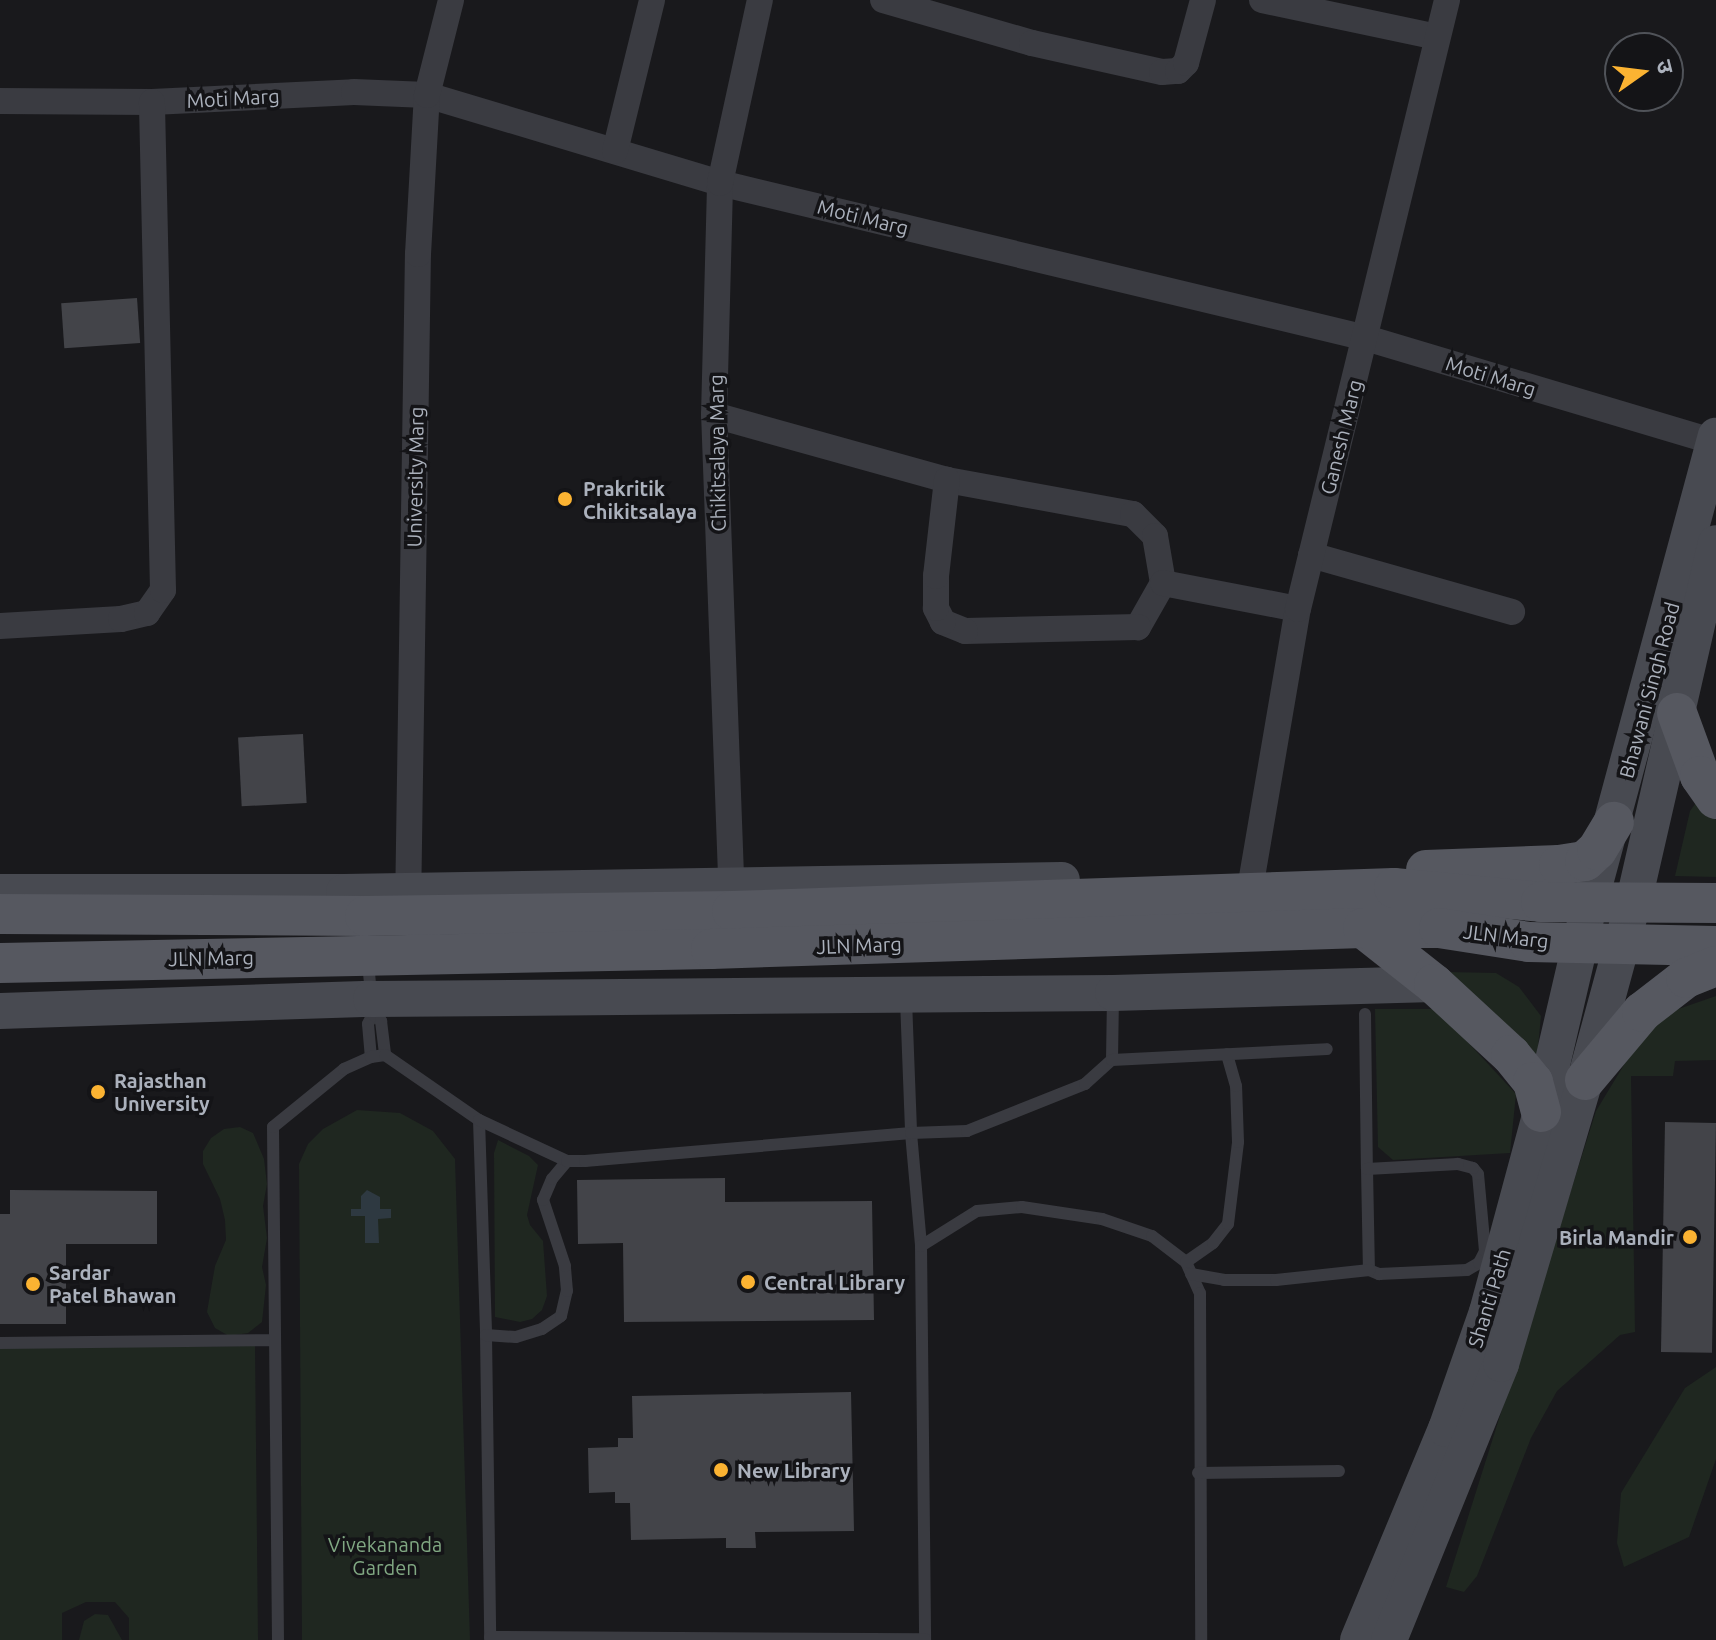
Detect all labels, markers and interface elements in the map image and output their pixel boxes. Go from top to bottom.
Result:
north arrow [1604,32,1684,112]
text: उ [1652,57,1680,76]
street label: Moti Marg [186,84,280,112]
street label: Moti Marg [815,194,911,240]
street label: Moti Marg [1443,351,1539,401]
street label: Chikitsalaya Marg [704,374,730,532]
street label: Ganesh Marg [1315,377,1367,497]
street label: University Marg [402,407,428,547]
place label: Prakritik Chikitsalaya [583,476,697,523]
marker: Prakritik Chikitsalaya [554,488,576,510]
street label: Bhawani Singh Road [1614,599,1684,781]
street label: JLN Marg [1462,919,1550,953]
street label: JLN Marg [816,932,902,958]
street label: JLN Marg [168,945,254,971]
place label: Rajasthan University [114,1068,210,1115]
marker: Rajasthan University [89,1083,107,1101]
place label: Birla Mandir [1559,1225,1674,1249]
marker: Birla Mandir [1681,1228,1699,1246]
street label: Shanti Path [1463,1246,1515,1350]
place label: Sardar Patel Bhawan [49,1260,177,1307]
place label: Central Library [764,1270,905,1294]
marker: Central Library [739,1273,757,1291]
marker: Sardar Patel Bhawan [24,1275,42,1293]
place label: New Library [737,1458,851,1482]
marker: New Library [712,1461,730,1479]
park label: Vivekananda Garden [328,1533,442,1580]

